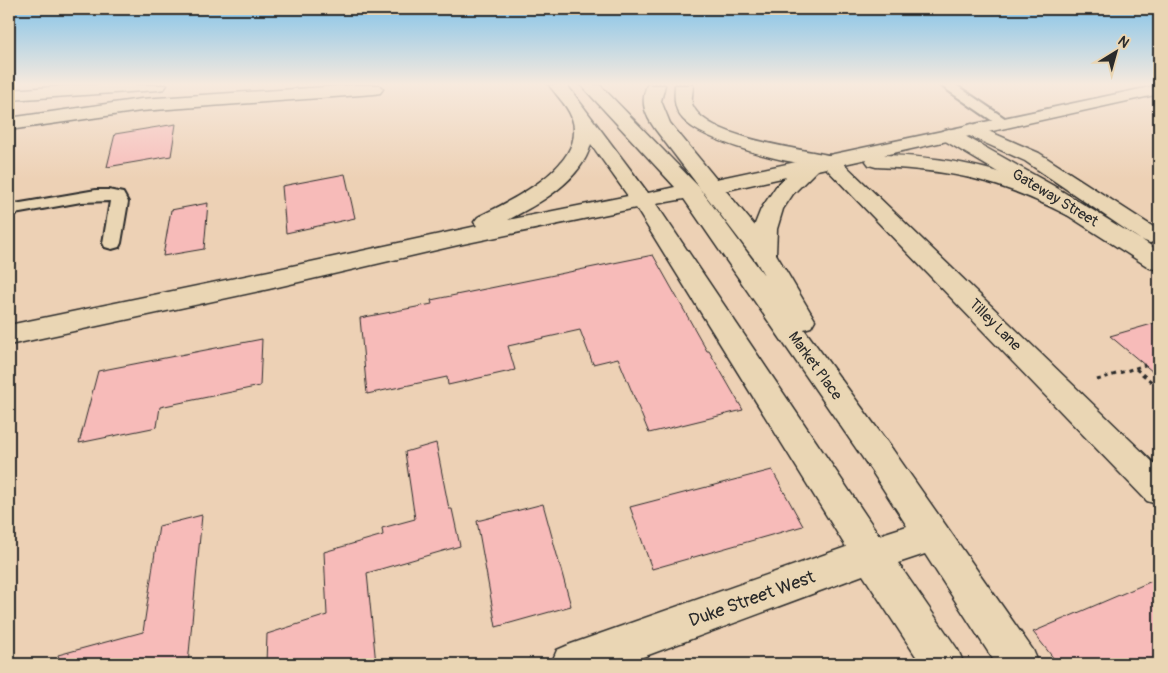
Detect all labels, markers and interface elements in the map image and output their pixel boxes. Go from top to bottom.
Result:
north arrow [1090,28,1140,78]
text: N [1115,32,1132,52]
street label: Gateway Street [1008,165,1102,232]
street label: Tilley Lane [965,295,1026,356]
street label: Market Place [784,328,847,404]
street label: Duke Street West [686,565,819,632]

